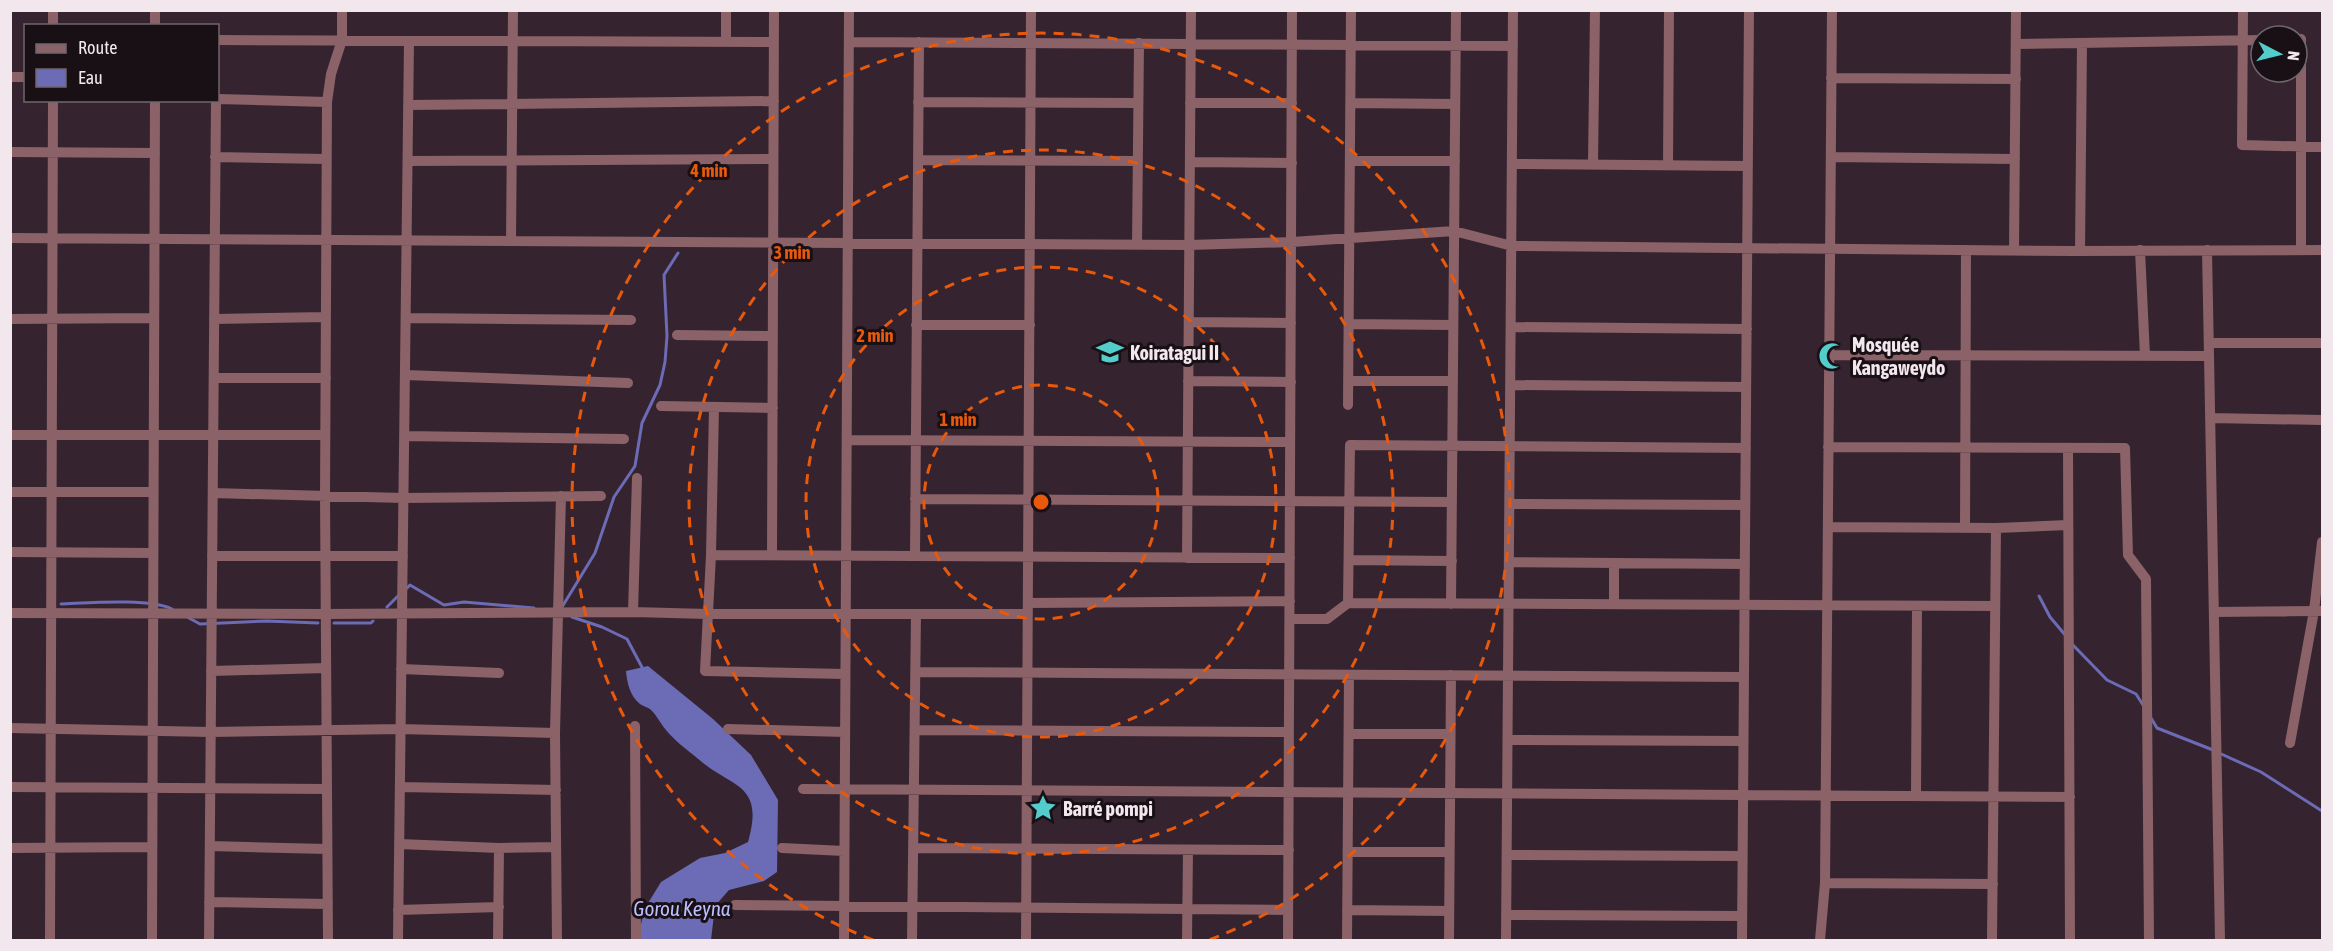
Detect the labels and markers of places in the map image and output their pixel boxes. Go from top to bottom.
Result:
place label: Mosquée Kangaweydo [1852,333,1945,379]
school or university icon: Koiratagui II [1095,337,1125,367]
place label: Koiratagui II [1130,341,1219,364]
mosque icon: Mosquée Kangaweydo [1817,341,1847,371]
centre of rings [1031,492,1051,512]
place icon: Barré pompi [1028,793,1058,823]
place label: Barré pompi [1063,797,1153,820]

